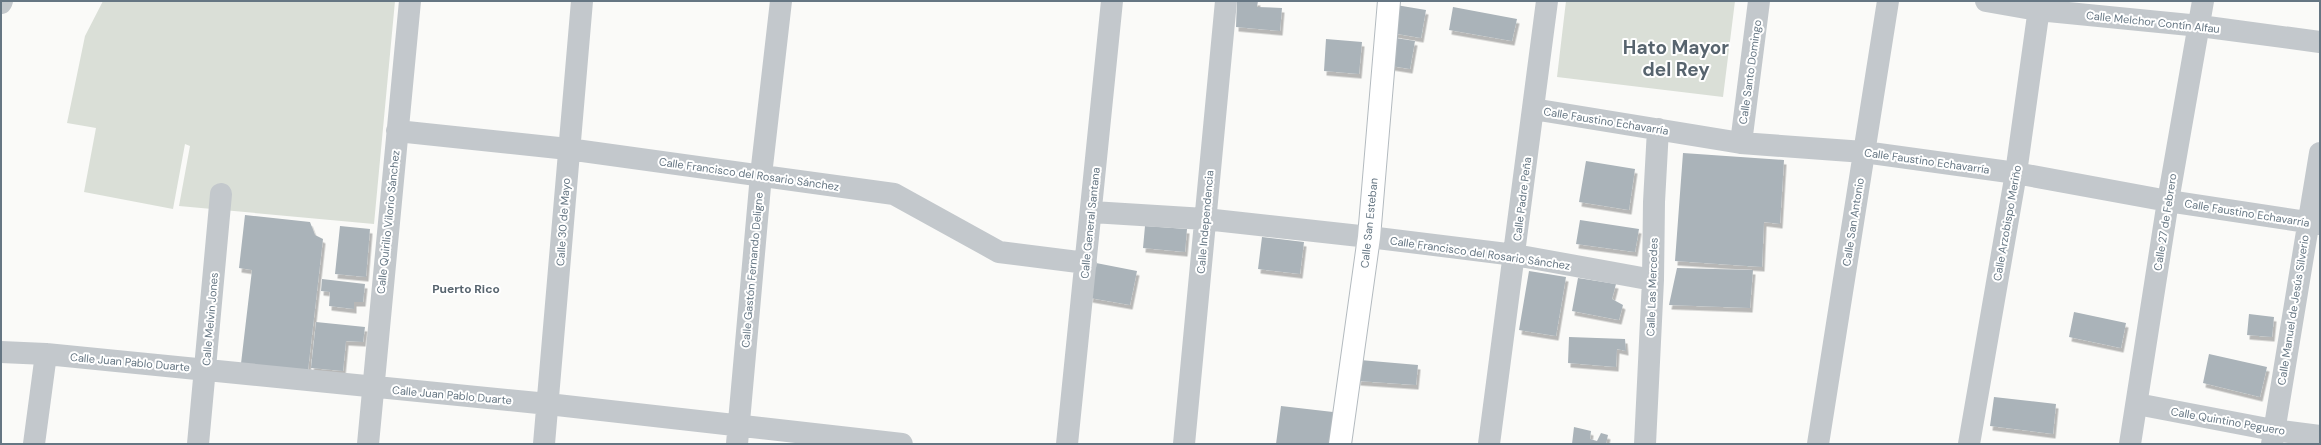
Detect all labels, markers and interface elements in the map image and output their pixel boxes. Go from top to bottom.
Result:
street label: Calle Melchor Contín Alfau [2085,8,2221,36]
street label: Calle Santo Domingo [1736,19,1764,125]
district label: Hato Mayor del Rey [1623,35,1729,82]
street label: Calle Faustino Echavarría [1542,104,1670,138]
street label: Calle Faustino Echavarría [1863,145,1991,177]
street label: Calle Quirilio Vilorio Sánchez [373,149,403,295]
street label: Calle Francisco del Rosario Sánchez [658,154,840,194]
street label: Calle Padre Peña [1510,156,1534,242]
street label: Calle Arzobispo Meriño [1990,164,2024,282]
street label: Calle General Santana [1077,167,1103,279]
street label: Calle Independencia [1194,170,1216,274]
street label: Calle 27 de Febrero [2150,172,2180,272]
street label: Calle San Esteban [1357,177,1381,269]
street label: Calle San Antonio [1839,177,1867,267]
street label: Calle 30 de Mayo [553,178,573,266]
street label: Calle Gastón Fernando Deligne [738,192,766,348]
street label: Calle Faustino Echavarría [2183,196,2311,230]
street label: Calle Francisco del Rosario Sánchez [1389,233,1571,273]
street label: Calle Manuel de Jesús Silverio [2274,234,2312,386]
street label: Calle Las Mercedes [1643,237,1661,337]
street label: Calle Melvin Jones [199,272,221,366]
district label: Puerto Rico [432,281,500,297]
street label: Calle Juan Pablo Duarte [70,350,190,374]
street label: Calle Juan Pablo Duarte [392,383,512,407]
street label: Calle Quintino Peguero [2170,404,2286,438]

